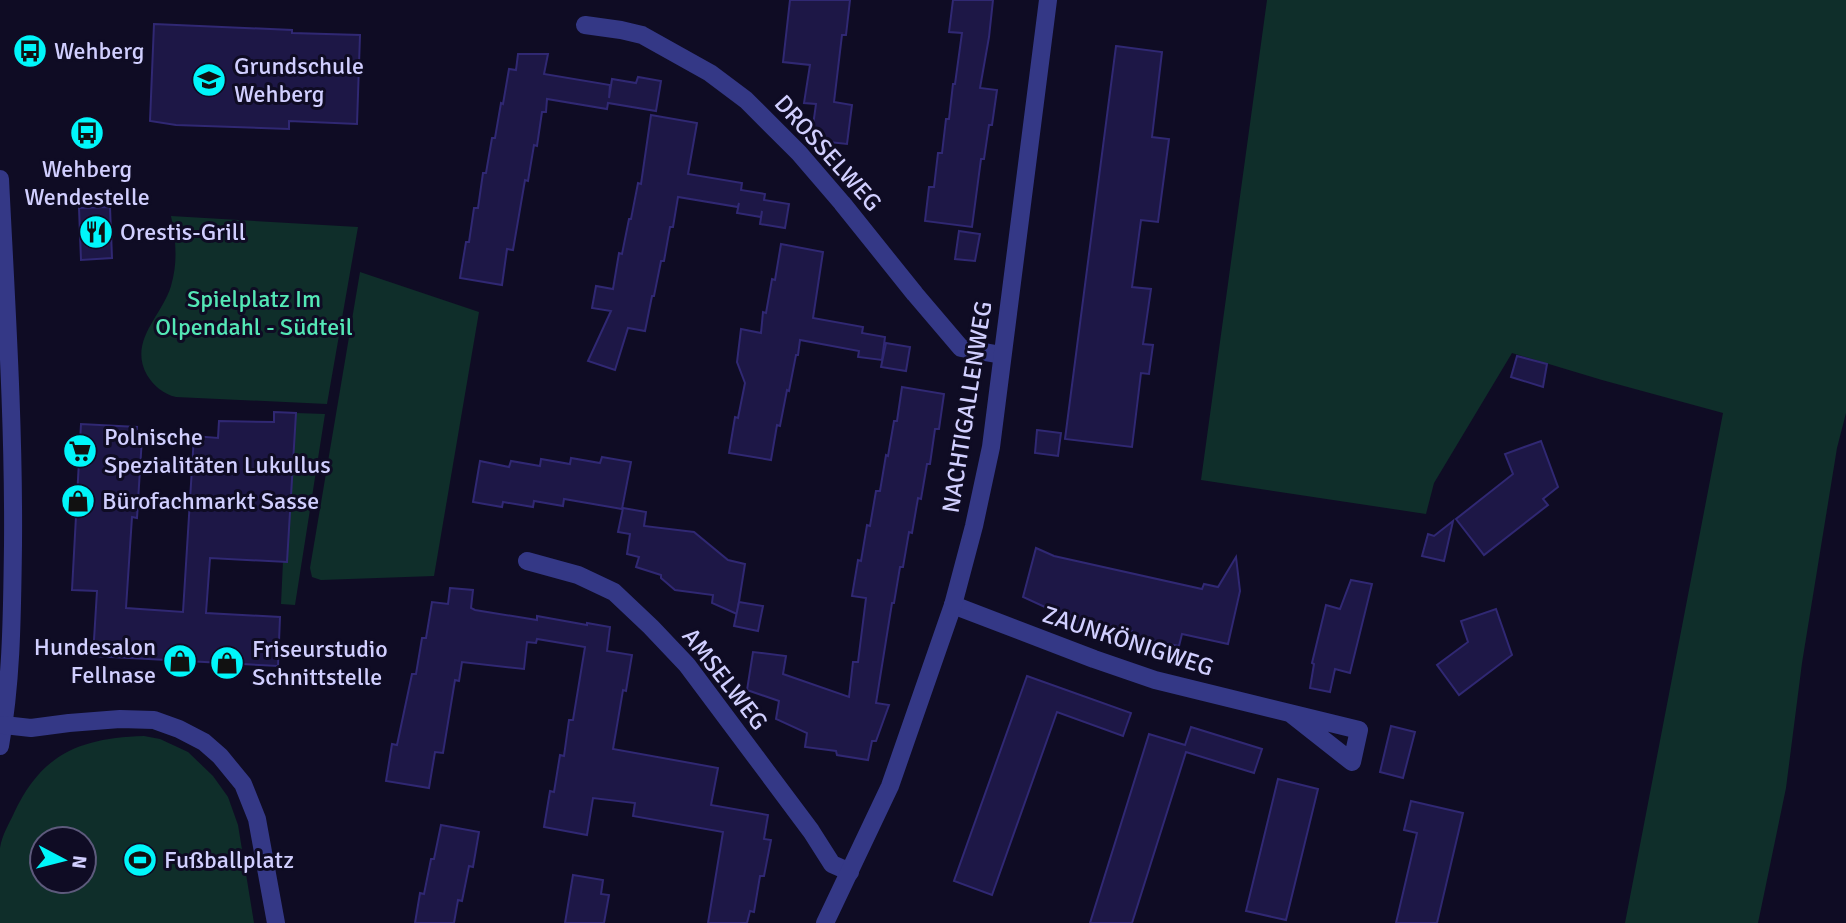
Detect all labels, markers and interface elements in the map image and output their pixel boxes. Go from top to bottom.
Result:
bus stop icon: Wehberg [11,32,49,70]
place label: Wehberg [54,36,145,66]
place label: Grundschule Wehberg [234,51,364,109]
school or university icon: Grundschule Wehberg [190,61,228,99]
street label: DROSSELWEG [768,89,888,217]
bus stop icon: Wehberg Wendestelle [68,114,106,152]
place label: Wehberg Wendestelle [24,154,150,212]
restaurant icon: Orestis-Grill [77,213,115,251]
place label: Orestis-Grill [120,217,246,247]
park label: Spielplatz Im Olpendahl - Südteil [155,284,353,342]
street label: NACHTIGALLENWEG [935,299,999,515]
place label: Polnische Spezialitäten Lukullus [104,422,331,480]
supermarket icon: Polnische Spezialitäten Lukullus [61,432,99,470]
shop icon: Bürofachmarkt Sasse [59,482,97,520]
place label: Bürofachmarkt Sasse [102,486,319,516]
street label: ZAUNKÖNIGWEG [1039,599,1217,683]
street label: AMSELWEG [676,622,774,736]
place label: Hundesalon Fellnase [34,632,156,690]
place label: Friseurstudio Schnittstelle [252,634,388,692]
shop icon: Hundesalon Fellnase [161,642,199,680]
shop icon: Friseurstudio Schnittstelle [208,644,246,682]
north arrow [28,825,98,895]
sports icon: Fußballplatz [121,841,159,879]
place label: Fußballplatz [164,845,294,875]
text: N [66,854,92,870]

